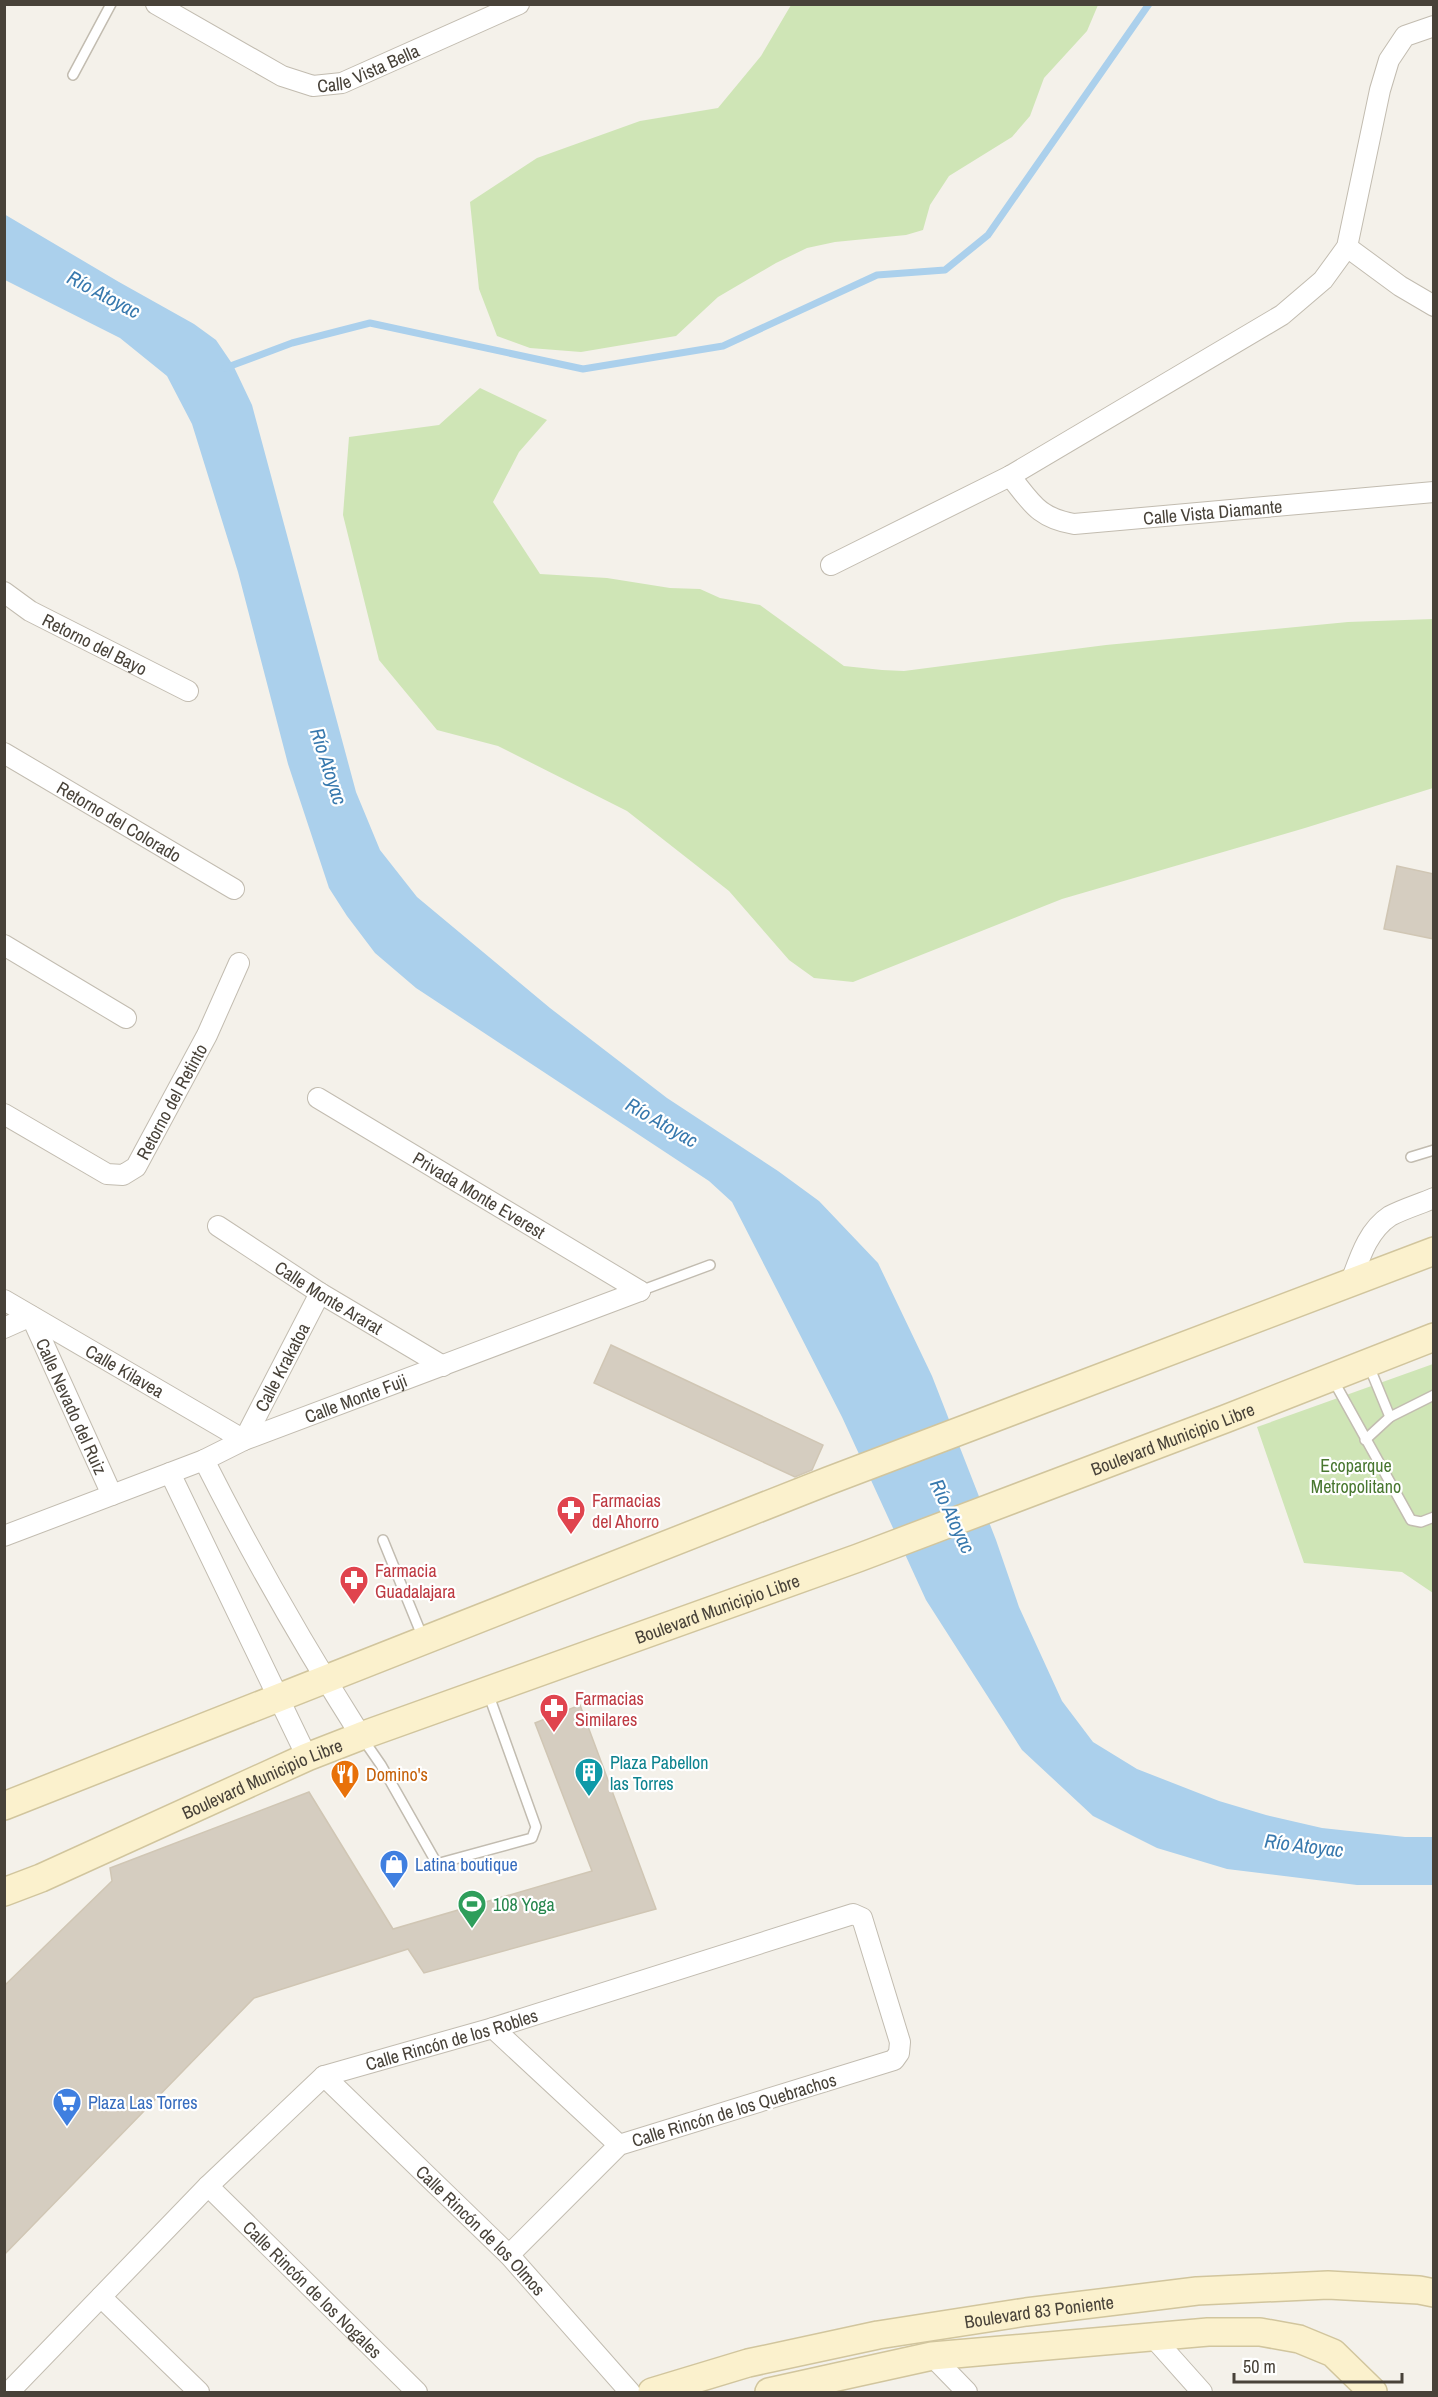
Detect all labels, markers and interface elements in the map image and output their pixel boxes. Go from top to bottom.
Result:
street label: Calle Vista Bella [316,38,423,98]
water label: Río Atoyac [63,264,145,324]
street label: Calle Vista Diamante [1142,493,1283,530]
street label: Retorno del Bayo [38,607,152,681]
water label: Río Atoyac [304,724,354,808]
street label: Retorno del Colorado [53,775,186,868]
street label: Retorno del Retinto [130,1039,213,1164]
water label: Río Atoyac [621,1091,703,1153]
street label: Privada Monte Everest [408,1145,550,1244]
street label: Calle Monte Ararat [270,1254,388,1340]
street label: Calle Krakatoa [248,1318,315,1416]
street label: Calle Nevado del Ruiz [30,1334,114,1478]
street label: Calle Kilavea [81,1338,169,1403]
street label: Calle Monte Fuji [301,1367,410,1429]
street label: Boulevard Municipio Libre [1087,1396,1258,1481]
park label: Ecoparque Metropolitano [1311,1453,1401,1499]
water label: Río Atoyac [924,1474,982,1558]
place label: Farmacias del Ahorro [592,1488,661,1534]
pharmacy icon: Farmacias del Ahorro [555,1494,587,1536]
place label: Farmacia Guadalajara [375,1558,455,1604]
pharmacy icon: Farmacia Guadalajara [338,1564,370,1606]
street label: Boulevard Municipio Libre [631,1567,803,1649]
place label: Farmacias Similares [575,1686,644,1732]
pharmacy icon: Farmacias Similares [538,1692,570,1734]
street label: Boulevard Municipio Libre [178,1732,346,1825]
place label: Plaza Pabellon las Torres [610,1750,708,1796]
building icon: Plaza Pabellon las Torres [573,1756,605,1798]
restaurant icon: Domino's [329,1758,361,1800]
place label: Domino's [366,1762,428,1787]
water label: Río Atoyac [1263,1827,1345,1863]
shop icon: Latina boutique [378,1848,410,1890]
place label: Latina boutique [415,1852,518,1877]
sports icon: 108 Yoga [456,1888,488,1930]
place label: 108 Yoga [493,1892,555,1917]
street label: Calle Rincón de los Robles [363,2002,541,2076]
street label: Calle Rincón de los Quebrachos [629,2067,839,2153]
supermarket icon: Plaza Las Torres [51,2086,83,2128]
place label: Plaza Las Torres [88,2090,198,2115]
street label: Calle Rincón de los Olmos [411,2159,551,2301]
street label: Calle Rincón de los Nogales [238,2215,388,2364]
street label: Boulevard 83 Poniente [963,2289,1115,2334]
scale bar [1234,2346,1402,2384]
text: 50 m [1243,2354,1276,2379]

